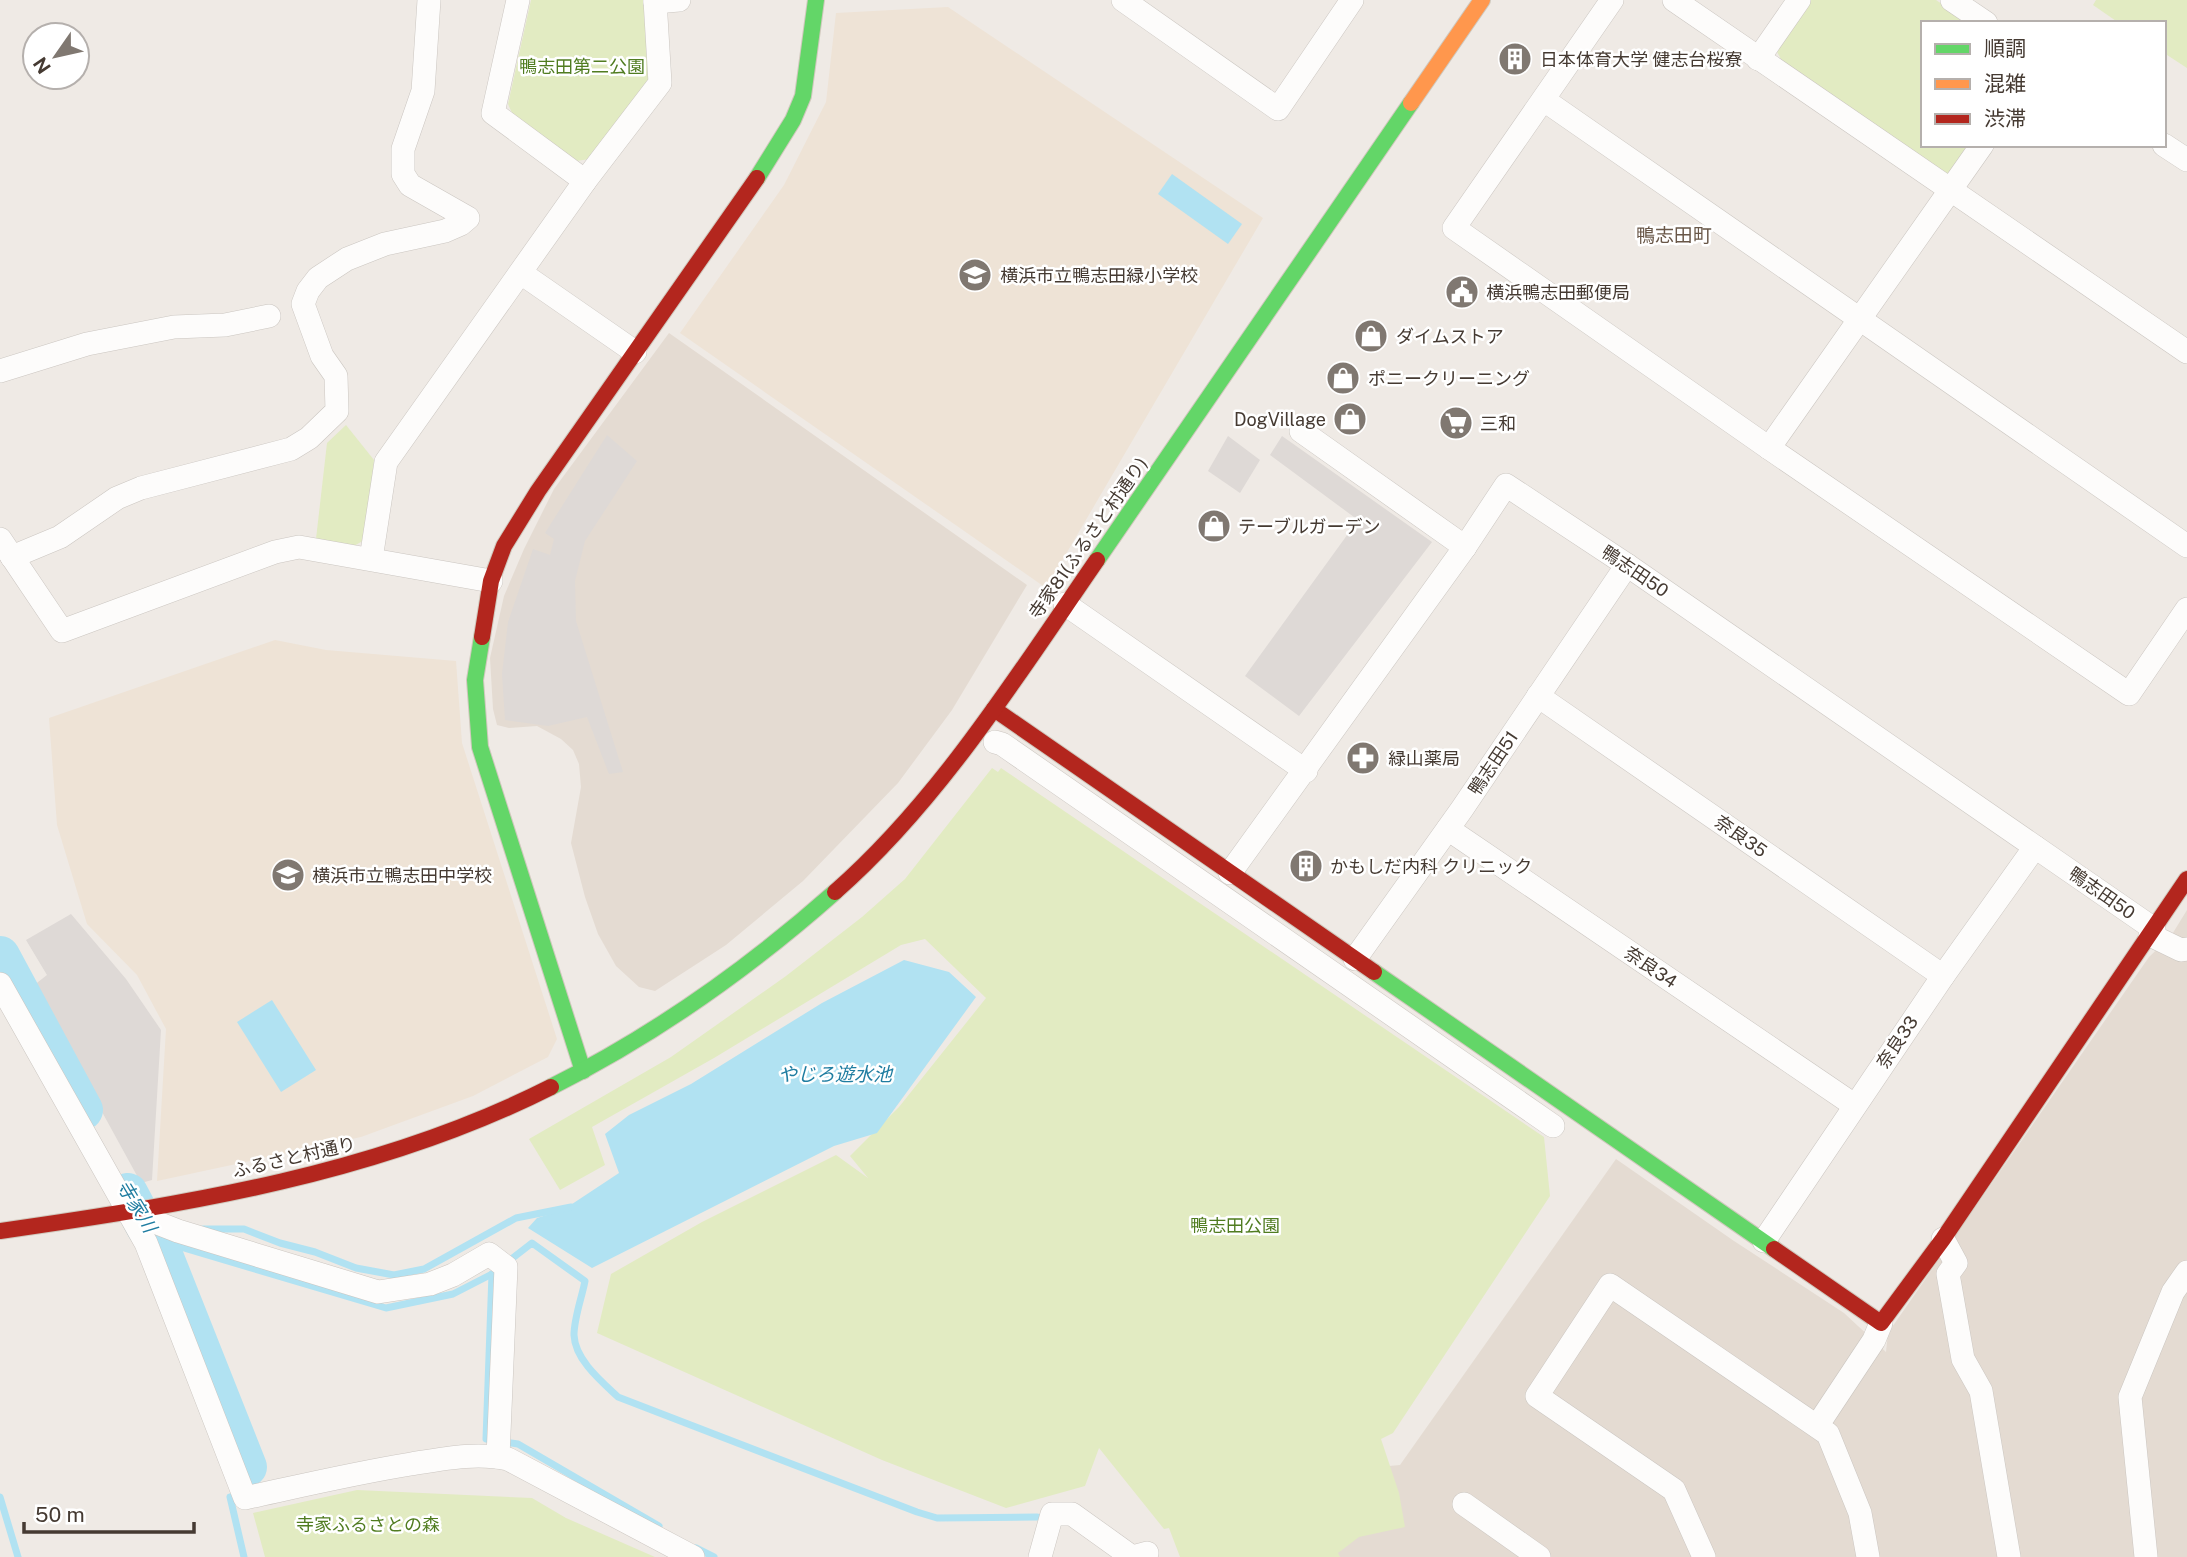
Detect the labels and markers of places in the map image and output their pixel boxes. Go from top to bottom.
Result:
building icon: 日本体育大学 健志台桜寮 [1496,40,1534,78]
place label: 日本体育大学 健志台桜寮 [1540,49,1742,70]
school or university icon: 横浜市立鴨志田緑小学校 [956,256,994,294]
place label: 横浜市立鴨志田緑小学校 [1000,265,1198,286]
public building icon: 横浜鴨志田郵便局 [1443,273,1481,311]
place label: 横浜鴨志田郵便局 [1486,282,1630,303]
shop icon: ダイムストア [1352,317,1390,355]
place label: ダイムストア [1396,326,1504,347]
shop icon: ポニークリーニング [1324,359,1362,397]
place label: ポニークリーニング [1368,368,1530,389]
shop icon: DogVillage [1331,400,1369,438]
supermarket icon: 三和 [1437,404,1475,442]
place label: DogVillage [1234,409,1326,430]
place label: 三和 [1480,413,1516,434]
shop icon: テーブルガーデン [1195,507,1233,545]
place label: テーブルガーデン [1238,516,1380,537]
pharmacy icon: 緑山薬局 [1344,739,1382,777]
place label: 緑山薬局 [1388,748,1460,769]
building icon: かもしだ内科 クリニック [1287,847,1325,885]
school or university icon: 横浜市立鴨志田中学校 [269,856,307,894]
place label: かもしだ内科 クリニック [1330,856,1532,877]
place label: 横浜市立鴨志田中学校 [312,865,492,886]

